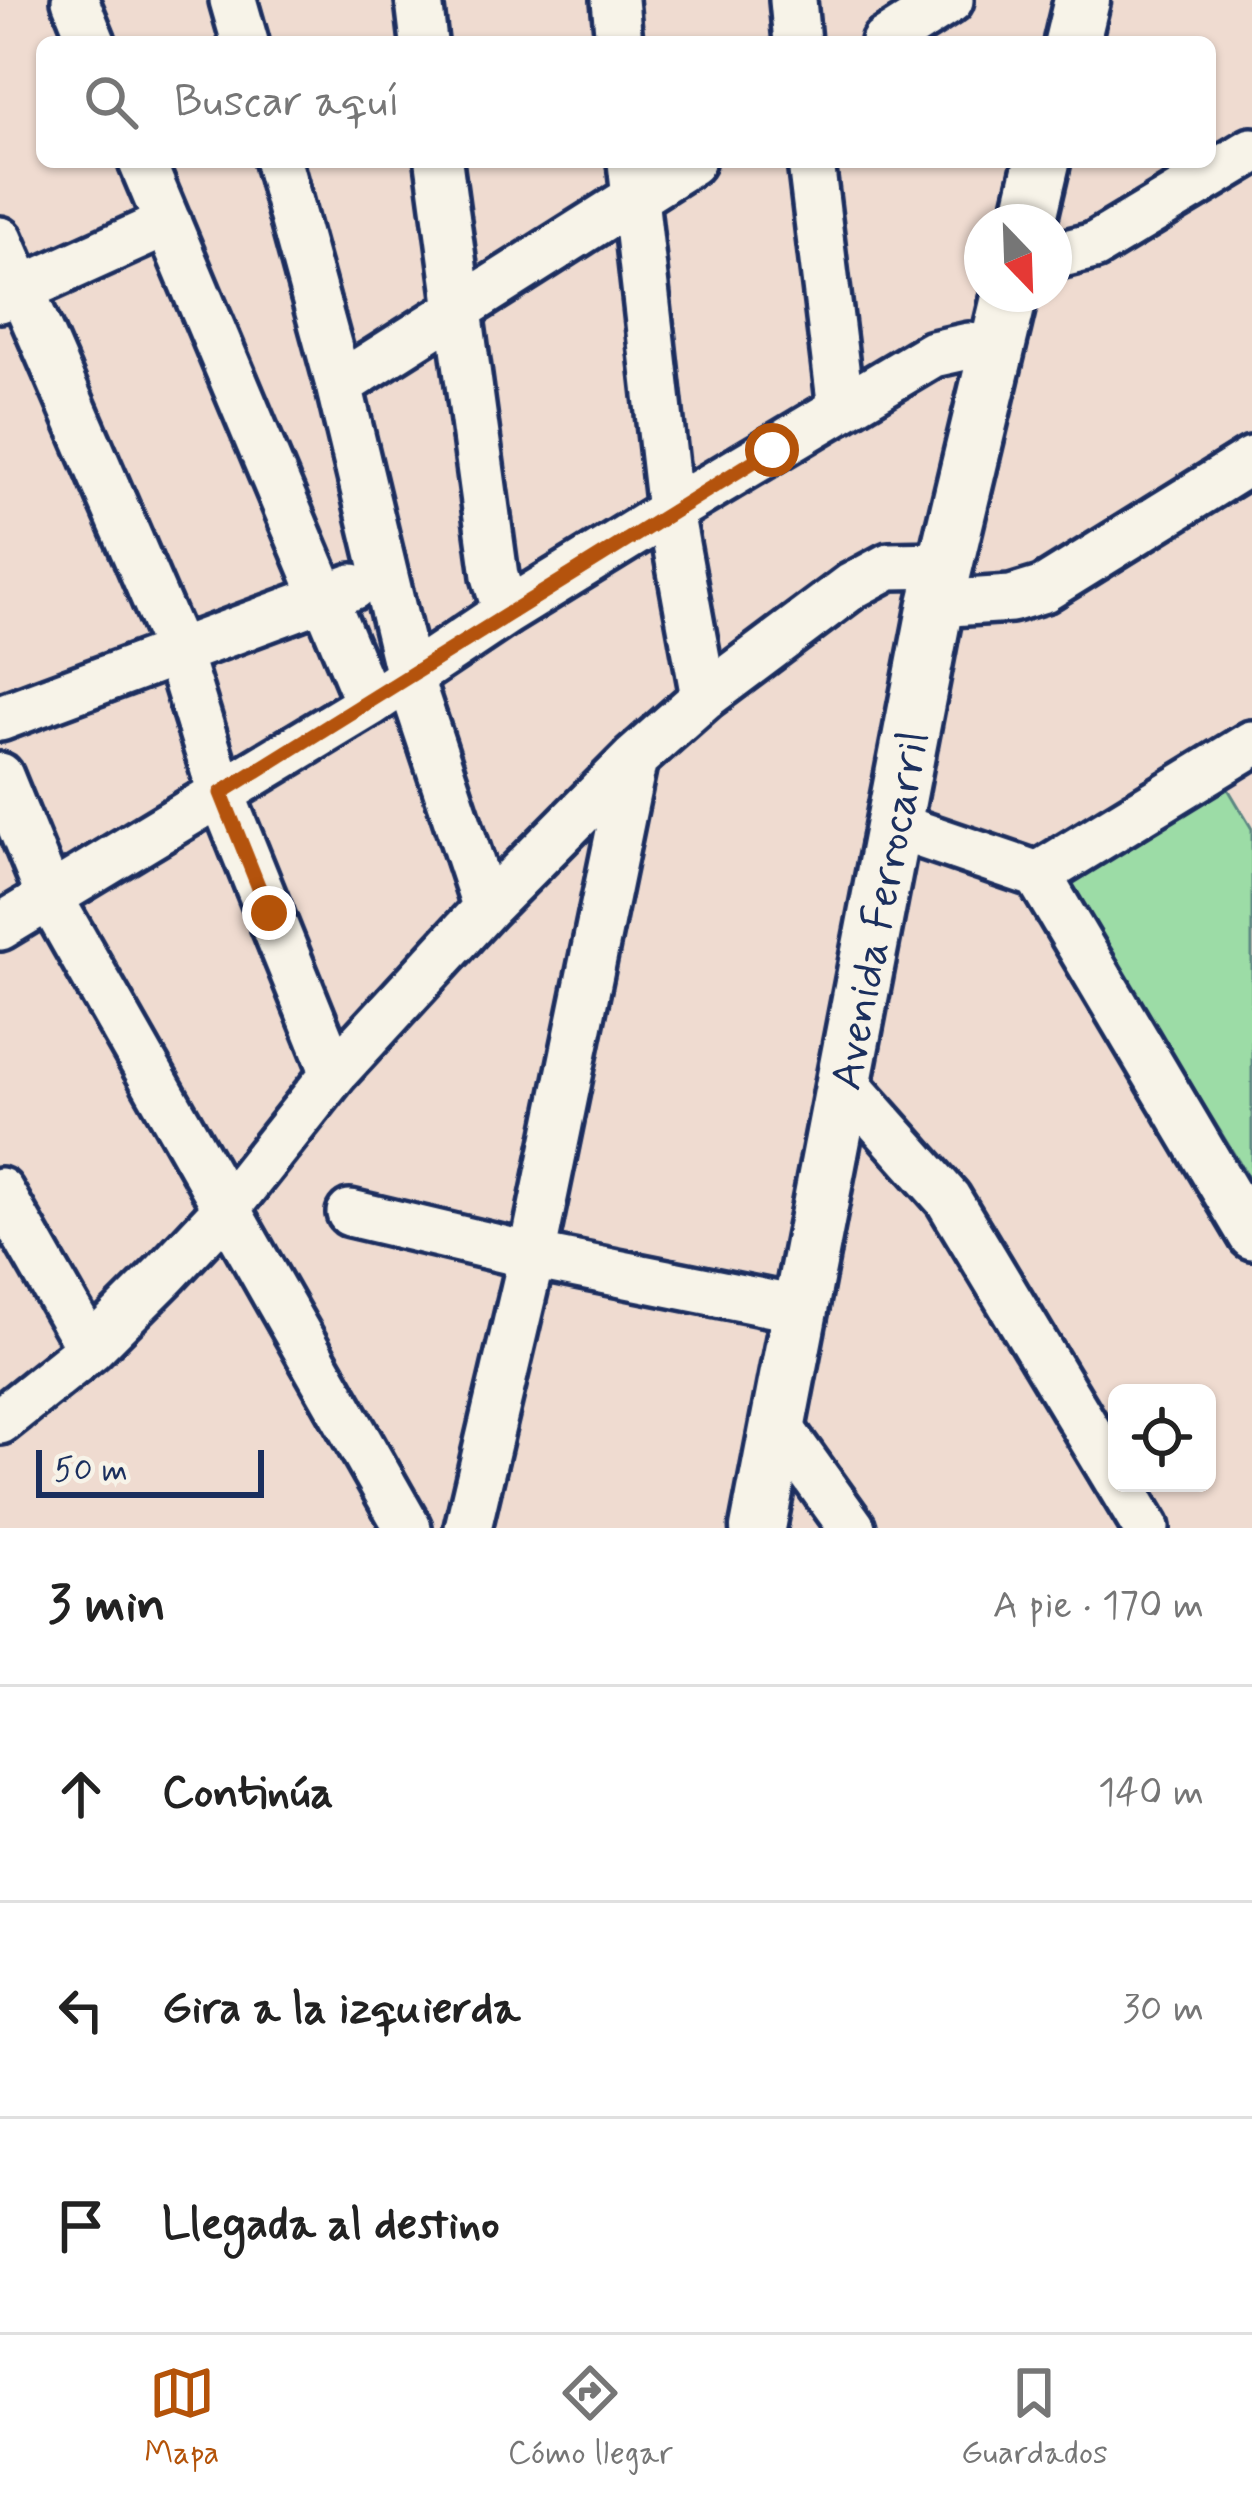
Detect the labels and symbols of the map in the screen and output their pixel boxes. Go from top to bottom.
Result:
north arrow [964,204,1072,312]
route start [745,423,799,477]
street label: Avenida Ferrocarril [818,726,945,1095]
route end [242,886,296,940]
scale bar [36,1444,264,1497]

